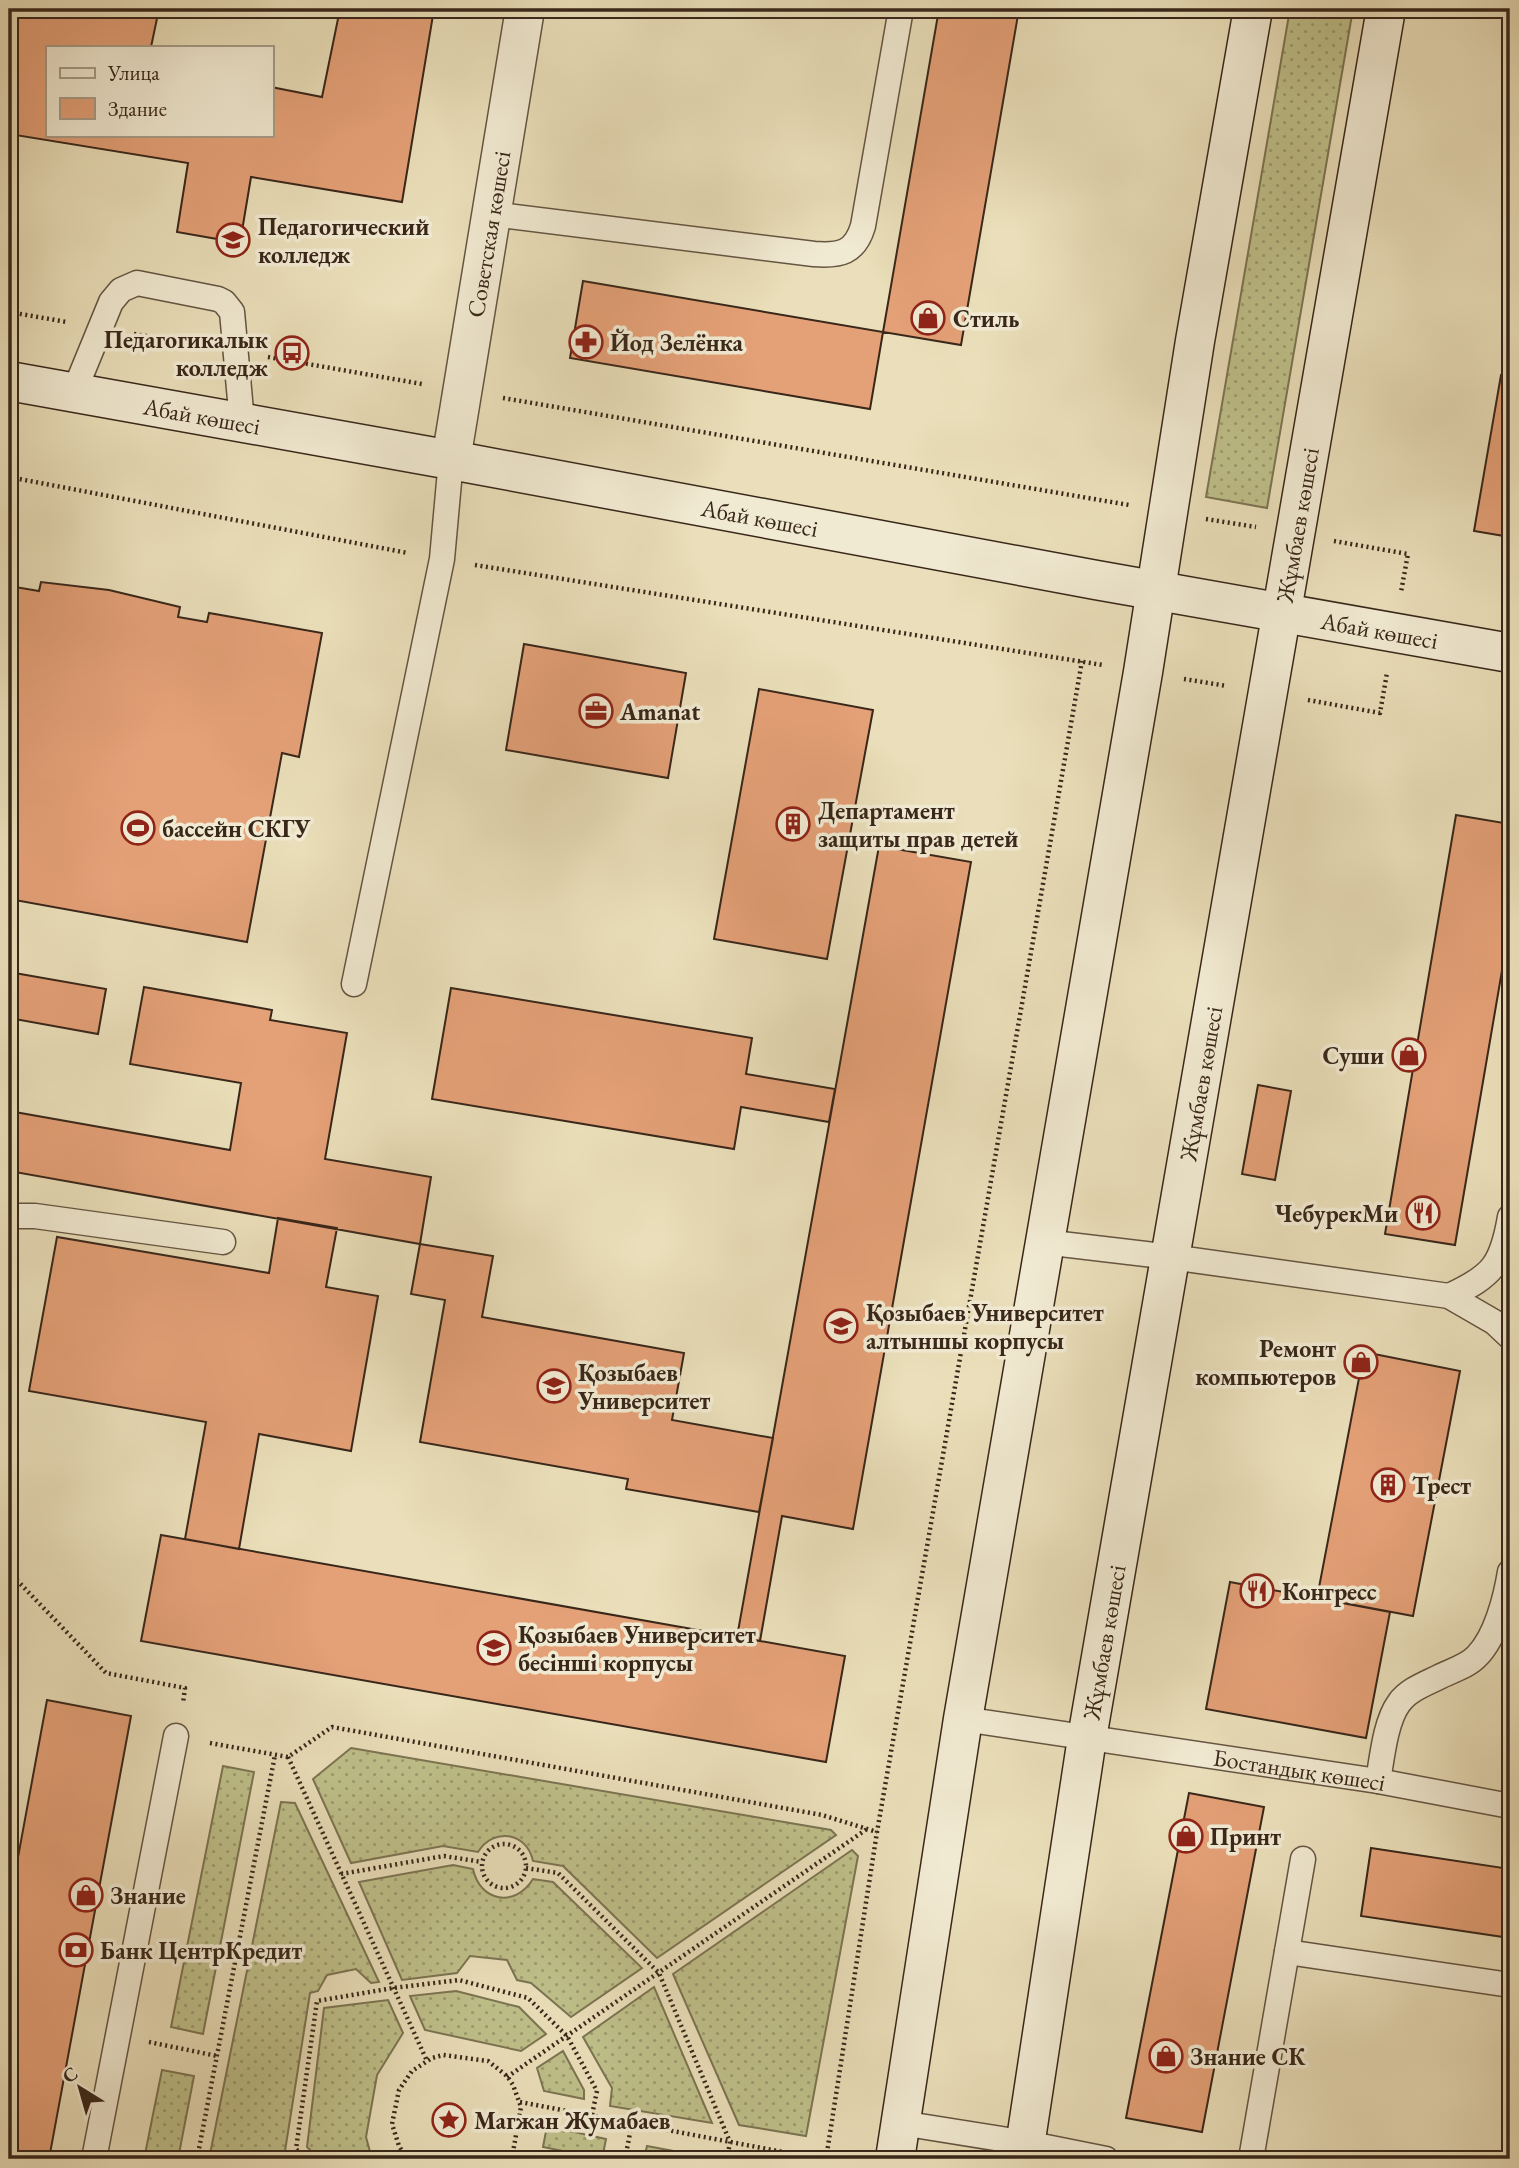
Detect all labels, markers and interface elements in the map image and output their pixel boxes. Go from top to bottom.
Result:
legend [46,46,273,136]
text: Улица [107,59,160,86]
text: Здание [108,95,167,122]
street label: Советская көшесі [459,148,517,320]
place label: Педагогический колледж [258,211,429,270]
school or university icon: Педагогический колледж [214,221,252,259]
shop icon: Стиль [909,299,947,337]
place label: Стиль [953,303,1019,334]
pharmacy icon: Йод Зелёнка [567,323,605,361]
place label: Педагогикалык колледж [104,324,269,383]
place label: Йод Зелёнка [610,327,743,358]
bus stop icon: Педагогикалык колледж [273,334,311,372]
street label: Абай көшесі [140,390,263,441]
street label: Жұмбаев көшесі [1268,445,1325,606]
street label: Абай көшесі [698,491,821,544]
street label: Абай көшесі [1318,604,1441,656]
office icon: Amanat [577,692,615,730]
place label: Amanat [619,696,700,727]
place label: Департамент защиты прав детей [818,795,1018,854]
building icon: Департамент защиты прав детей [774,805,812,843]
sports icon: бассейн СКГУ [119,809,157,847]
place label: бассейн СКГУ [162,813,311,844]
street label: Жұмбаев көшесі [1171,1004,1229,1164]
shop icon: Суши [1390,1036,1428,1074]
place label: Суши [1323,1040,1384,1072]
restaurant icon: ЧебурекМи [1404,1194,1442,1232]
place label: ЧебурекМи [1275,1198,1398,1230]
place label: Қозыбаев Университет алтыншы корпусы [866,1297,1104,1357]
school or university icon: Қозыбаев Университет алтыншы корпусы [822,1307,860,1345]
place label: Ремонт компьютеров [1195,1333,1336,1392]
shop icon: Ремонт компьютеров [1342,1343,1380,1381]
place label: Қозыбаев Университет [577,1357,710,1416]
school or university icon: Қозыбаев Университет [535,1367,573,1405]
building icon: Трест [1369,1466,1407,1504]
place label: Трест [1412,1470,1471,1501]
street label: Жұмбаев көшесі [1075,1562,1132,1723]
restaurant icon: Конгресс [1238,1572,1276,1610]
place label: Конгресс [1282,1576,1377,1607]
place label: Қозыбаев Университет бесінші корпусы [518,1619,756,1679]
school or university icon: Қозыбаев Университет бесінші корпусы [475,1629,513,1667]
street label: Бостандық көшесі [1211,1741,1388,1798]
shop icon: Принт [1167,1817,1205,1855]
place label: Принт [1210,1821,1281,1852]
shop icon: Знание [67,1876,105,1914]
place label: Знание [110,1880,186,1911]
bank icon: Банк ЦентрКредит [57,1931,95,1969]
place label: Банк ЦентрКредит [100,1935,302,1966]
shop icon: Знание СК [1147,2037,1185,2075]
place label: Знание СК [1190,2041,1306,2072]
north arrow [46,2052,116,2122]
text: С [57,2061,83,2089]
place icon: Магжан Жумабаев [430,2101,468,2139]
place label: Магжан Жумабаев [474,2105,670,2137]

